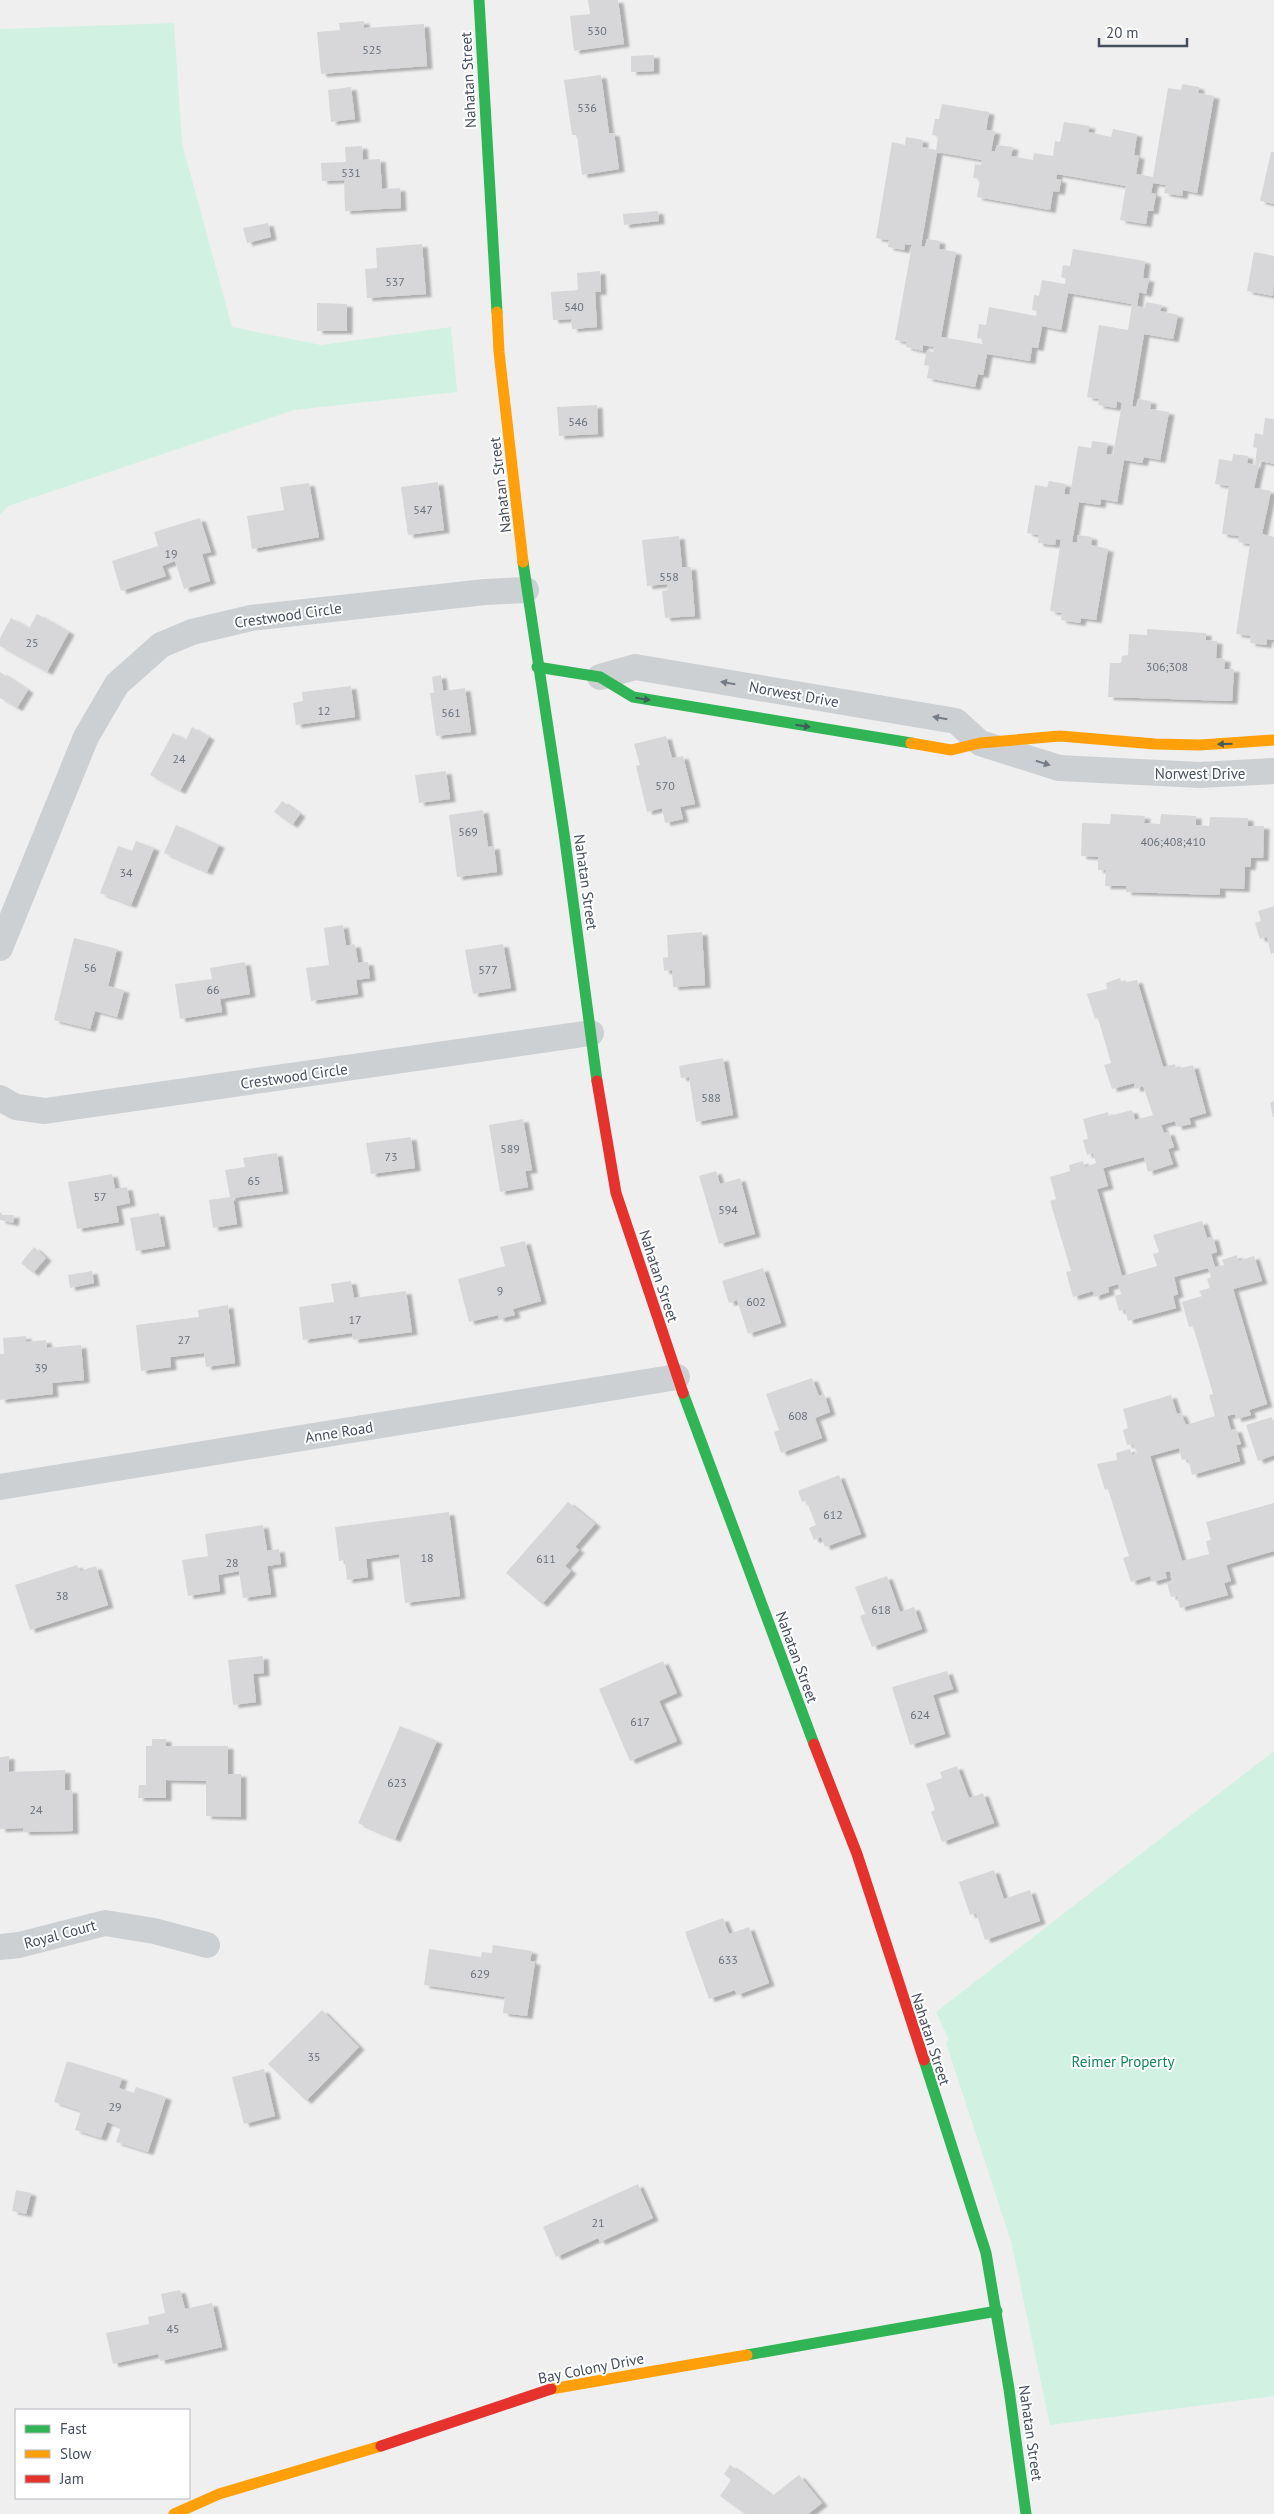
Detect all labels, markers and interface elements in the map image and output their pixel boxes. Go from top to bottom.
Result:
scale bar [1099,15,1186,47]
house number: 530 [587,23,607,38]
text: 20 m [1106,23,1139,42]
street label: Nahatan Street [456,31,480,129]
house number: 525 [362,42,382,57]
house number: 536 [577,100,597,115]
house number: 531 [341,165,361,180]
house number: 537 [385,274,405,289]
house number: 540 [564,299,584,314]
house number: 546 [568,414,588,429]
street label: Nahatan Street [485,436,515,534]
house number: 547 [413,502,433,517]
house number: 19 [164,546,178,561]
house number: 558 [659,569,679,584]
street label: Crestwood Circle [233,598,343,632]
house number: 25 [25,635,39,650]
house number: 306;308 [1146,659,1188,674]
street label: Norwest Drive [748,677,840,711]
one-way arrow [720,678,736,686]
one-way arrow [635,696,651,704]
house number: 12 [317,703,331,718]
house number: 561 [441,705,461,720]
one-way arrow [932,714,948,722]
one-way arrow [796,722,812,730]
one-way arrow [1217,740,1233,748]
house number: 24 [172,751,186,766]
one-way arrow [1036,759,1051,767]
street label: Norwest Drive [1155,764,1245,783]
house number: 570 [655,778,675,793]
house number: 569 [458,824,478,839]
street label: Nahatan Street [570,833,602,931]
house number: 406;408;410 [1140,834,1206,849]
house number: 34 [119,865,133,880]
house number: 56 [83,960,97,975]
house number: 577 [478,962,498,977]
house number: 66 [206,982,220,997]
street label: Crestwood Circle [239,1059,349,1093]
house number: 588 [701,1090,721,1105]
house number: 589 [500,1141,520,1156]
house number: 73 [384,1149,398,1164]
house number: 65 [247,1173,261,1188]
house number: 57 [93,1189,107,1204]
house number: 594 [718,1202,738,1217]
street label: Nahatan Street [635,1227,683,1325]
house number: 9 [497,1283,503,1298]
house number: 602 [746,1294,766,1309]
house number: 17 [348,1312,362,1327]
house number: 27 [177,1332,191,1347]
house number: 39 [34,1360,48,1375]
house number: 608 [788,1408,808,1423]
street label: Anne Road [304,1417,374,1447]
house number: 612 [823,1507,843,1522]
house number: 18 [420,1550,434,1565]
house number: 611 [536,1551,556,1566]
house number: 28 [225,1555,239,1570]
house number: 38 [55,1588,69,1603]
house number: 618 [871,1602,891,1617]
street label: Nahatan Street [772,1609,822,1705]
house number: 624 [910,1707,930,1722]
house number: 617 [630,1714,650,1729]
house number: 623 [387,1775,407,1790]
house number: 24 [29,1802,43,1817]
street label: Royal Court [22,1915,98,1953]
house number: 633 [718,1952,738,1967]
house number: 629 [470,1966,490,1981]
street label: Nahatan Street [907,1990,955,2088]
house number: 35 [307,2049,321,2064]
park label: Reimer Property [1071,2052,1175,2071]
house number: 29 [108,2099,122,2114]
house number: 21 [591,2215,605,2230]
house number: 45 [166,2321,180,2336]
street label: Bay Colony Drive [536,2348,646,2388]
street label: Nahatan Street [1015,2384,1047,2482]
legend [15,2409,190,2499]
text: Fast [60,2419,87,2438]
text: Slow [60,2444,91,2463]
text: Jam [59,2469,84,2488]

